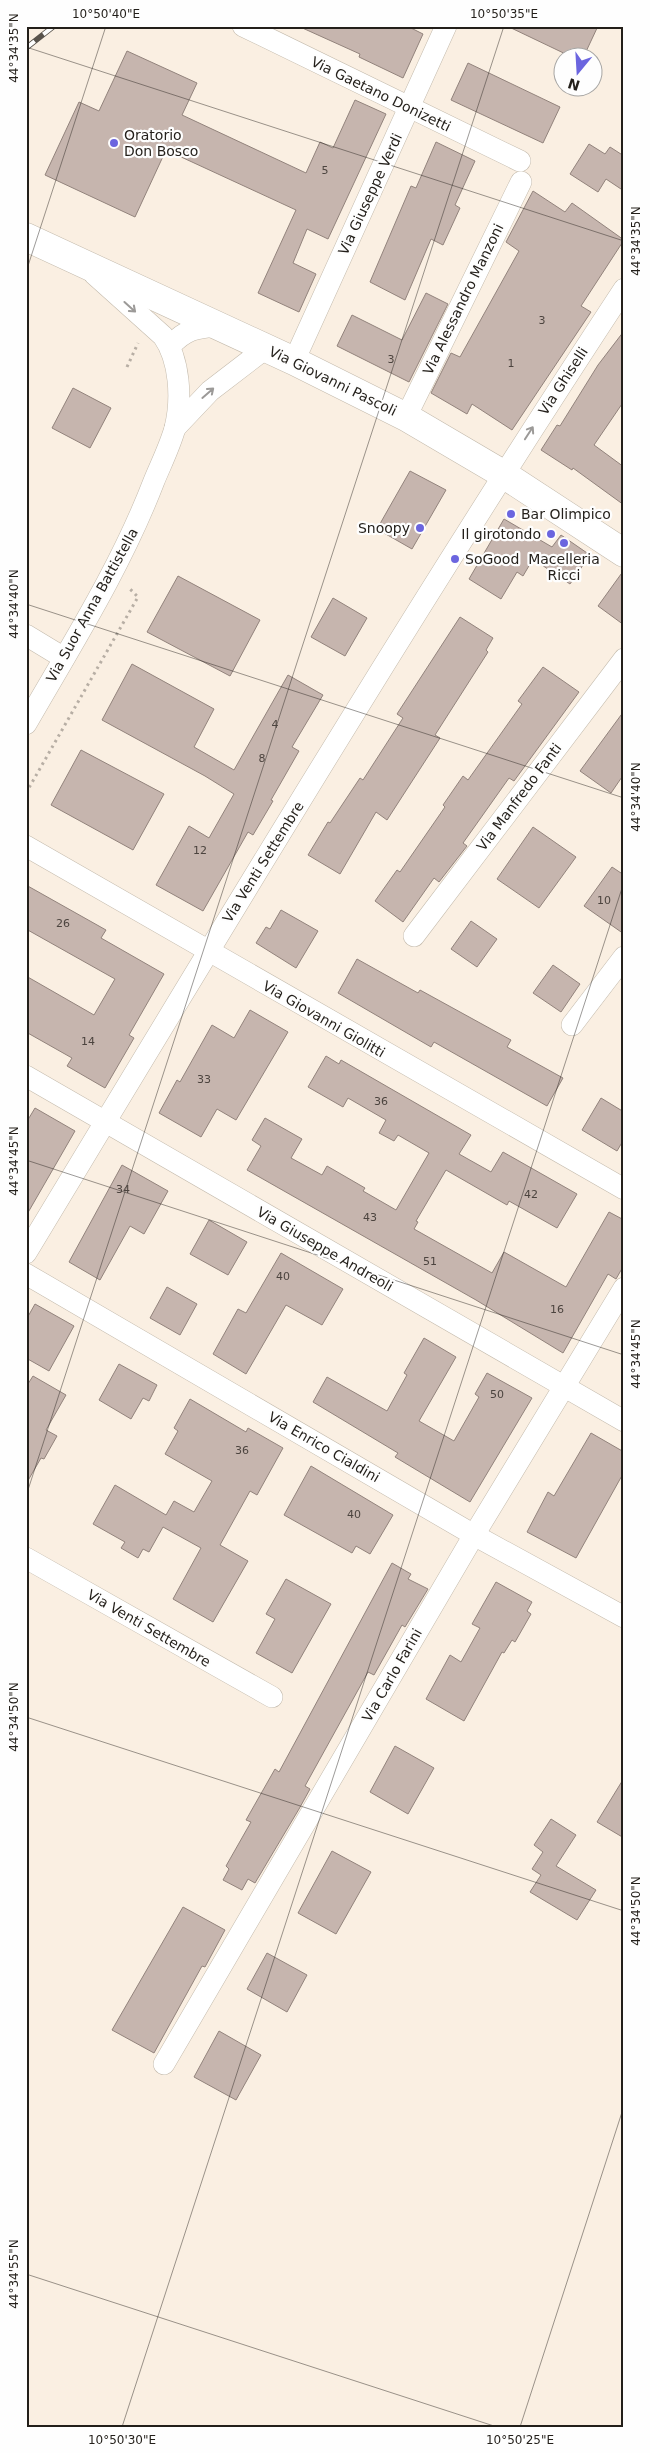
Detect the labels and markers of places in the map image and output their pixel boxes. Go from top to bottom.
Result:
place label: Oratorio Don Bosco [124,127,198,159]
marker: Oratorio Don Bosco [108,137,120,149]
place label: Bar Olimpico [521,506,611,522]
marker: Bar Olimpico [505,508,517,520]
place label: Snoopy [358,520,410,536]
marker: Snoopy [414,522,426,534]
place label: Il girotondo [461,526,541,542]
marker: Il girotondo [545,528,557,540]
marker: Macelleria Ricci [558,537,570,549]
place label: SoGood [465,551,519,567]
place label: Macelleria Ricci [528,551,600,583]
marker: SoGood [449,553,461,565]

